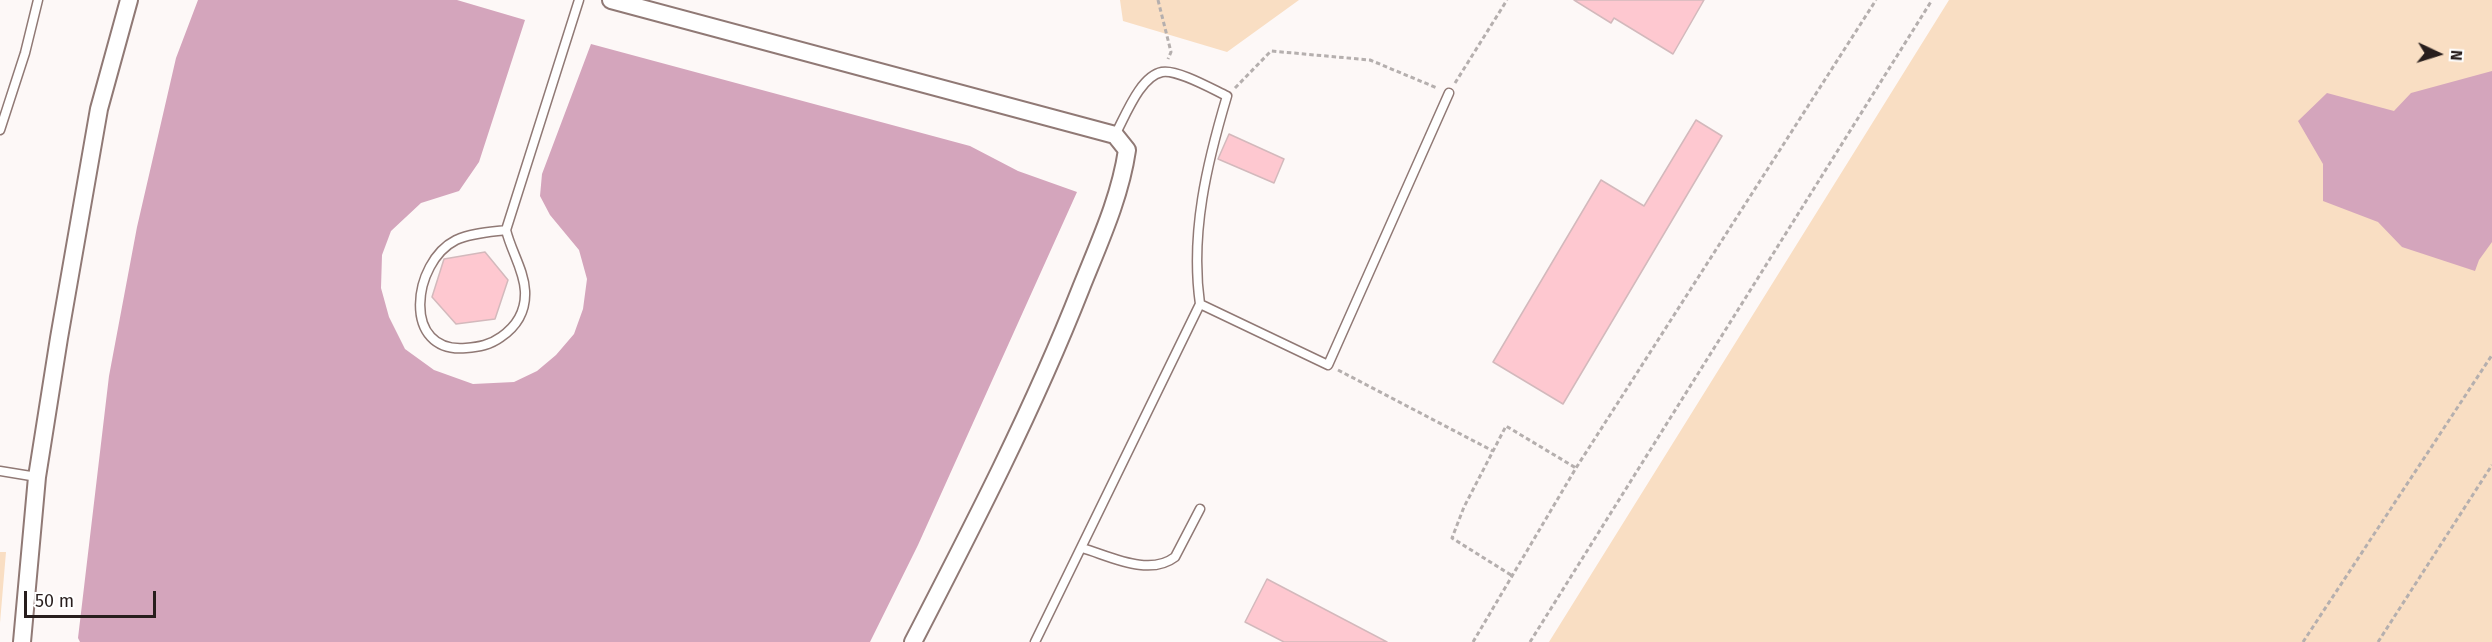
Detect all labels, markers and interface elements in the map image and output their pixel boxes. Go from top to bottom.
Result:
north arrow [2408,24,2468,84]
text: N [2447,49,2466,61]
scale bar [27,579,159,617]
text: 50 m [35,590,74,612]

